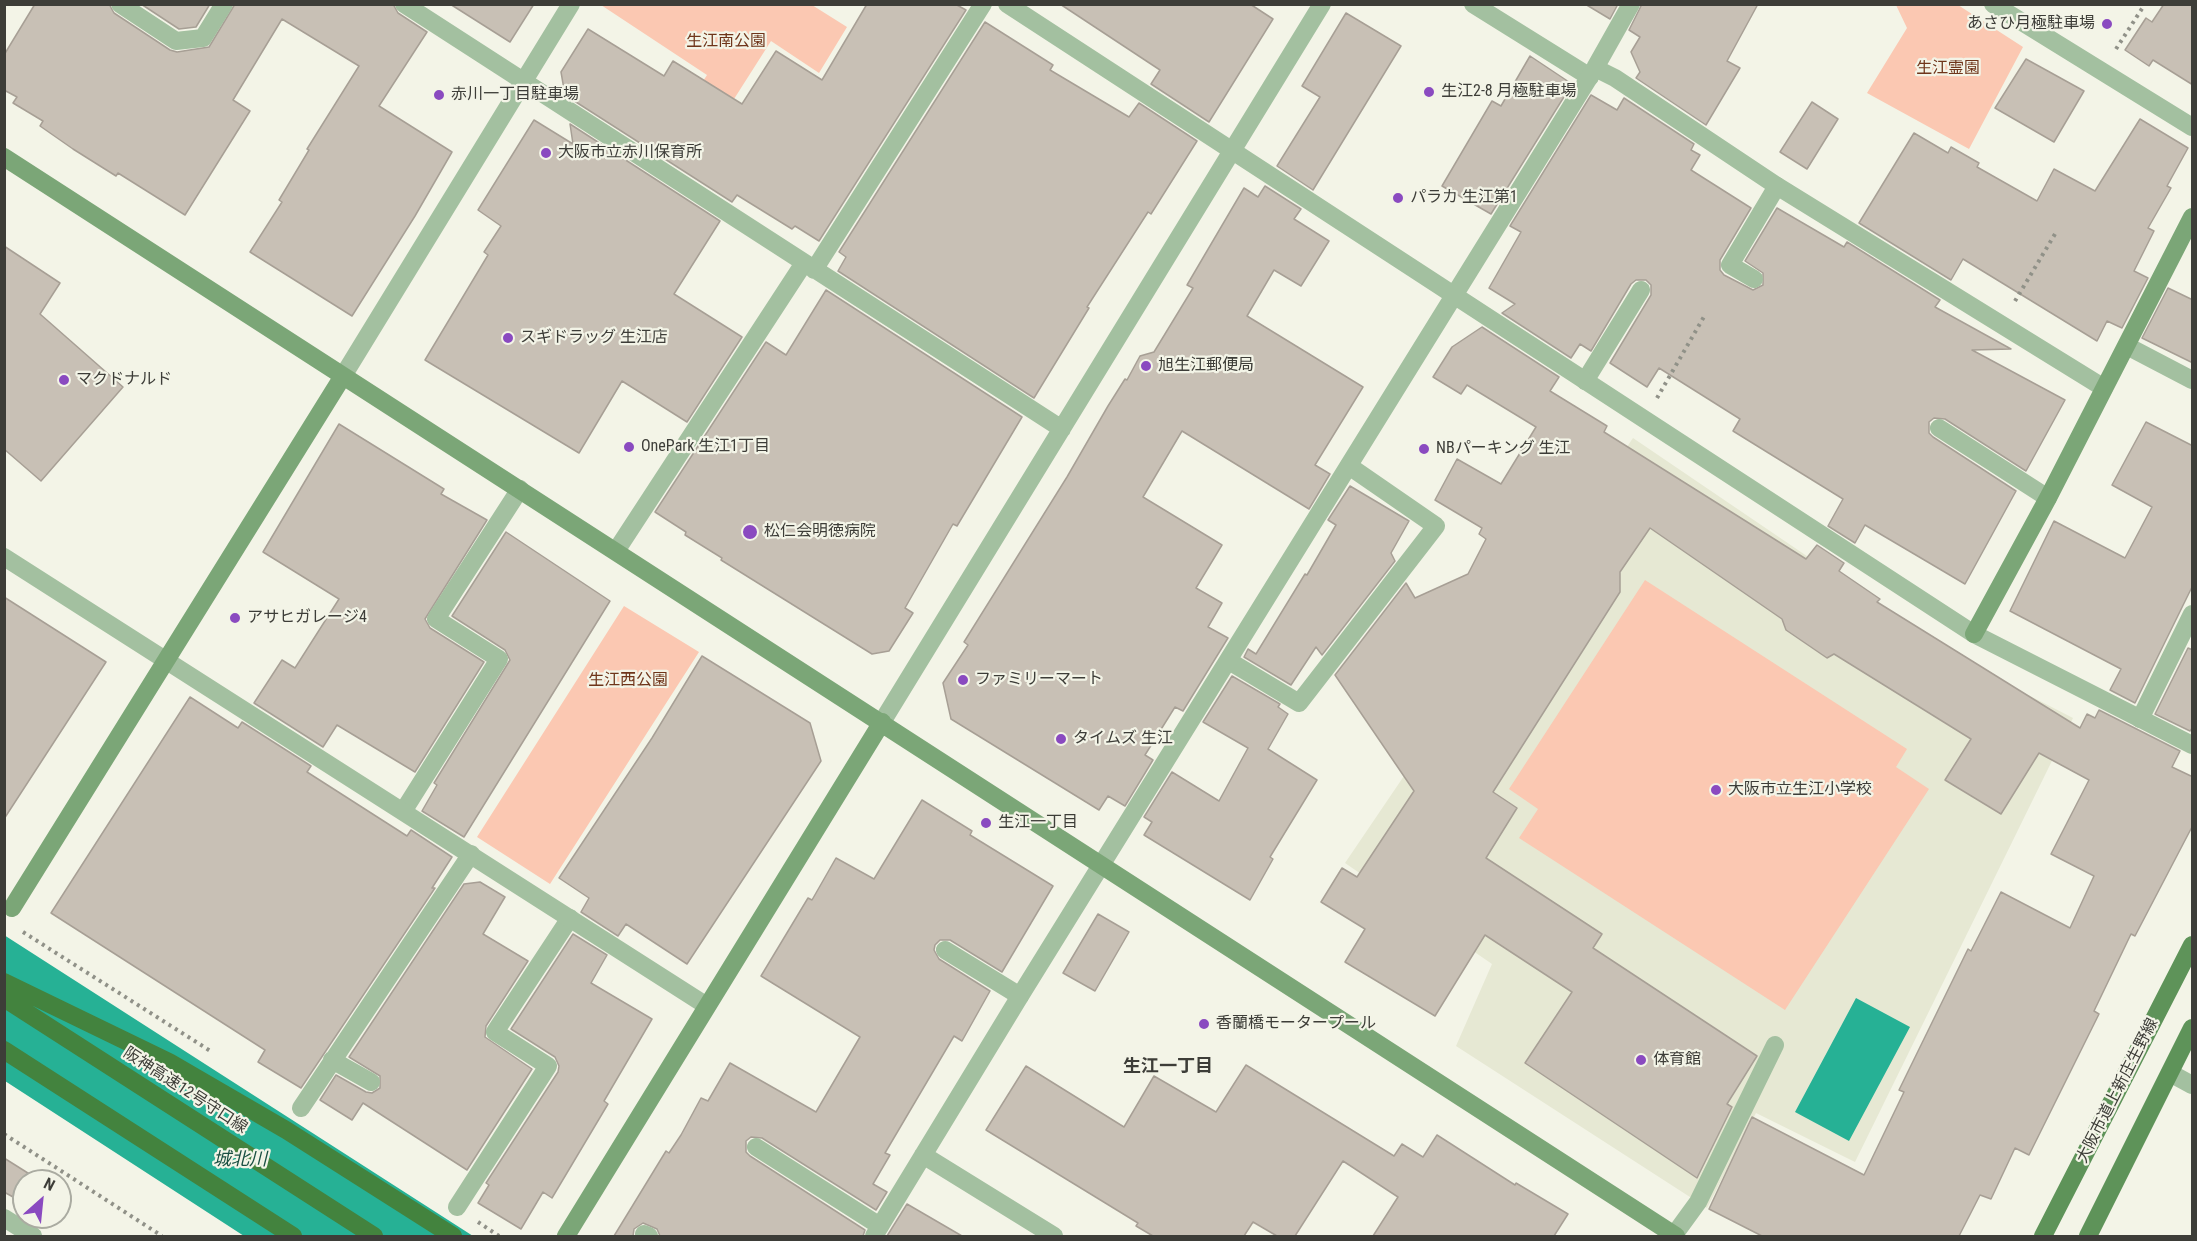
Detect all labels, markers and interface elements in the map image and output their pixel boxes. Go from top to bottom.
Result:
place label: あさひ月極駐車場 [1967,14,2095,34]
marker: あさひ月極駐車場 [2100,17,2114,31]
park label: 生江南公園 [686,32,766,52]
park label: 生江霊園 [1916,59,1980,79]
place label: 生江2-8 月極駐車場 [1441,82,1576,102]
place label: 赤川一丁目駐車場 [451,85,579,105]
marker: 生江2-8 月極駐車場 [1422,85,1436,99]
marker: 赤川一丁目駐車場 [432,88,446,102]
place label: 大阪市立赤川保育所 [558,143,702,163]
marker: 大阪市立赤川保育所 [539,146,553,160]
place label: パラカ 生江第1 [1410,188,1518,208]
marker: パラカ 生江第1 [1391,191,1405,205]
place label: スギドラッグ 生江店 [520,328,668,348]
marker: スギドラッグ 生江店 [501,331,515,345]
place label: 旭生江郵便局 [1158,356,1254,376]
marker: 旭生江郵便局 [1139,359,1153,373]
place label: マクドナルド [76,370,172,390]
marker: マクドナルド [57,373,71,387]
place label: OnePark 生江1丁目 [641,437,770,457]
place label: NBパーキング 生江 [1436,439,1570,459]
marker: OnePark 生江1丁目 [622,440,636,454]
marker: NBパーキング 生江 [1417,442,1431,456]
place label: 松仁会明徳病院 [764,522,876,542]
marker: 松仁会明徳病院 [741,523,759,541]
place label: アサヒガレージ4 [247,608,367,628]
marker: アサヒガレージ4 [228,611,242,625]
place label: ファミリーマート [975,670,1103,690]
park label: 生江西公園 [588,671,668,691]
marker: ファミリーマート [956,673,970,687]
place label: タイムズ 生江 [1073,729,1173,749]
marker: タイムズ 生江 [1054,732,1068,746]
place label: 大阪市立生江小学校 [1728,780,1872,800]
marker: 大阪市立生江小学校 [1709,783,1723,797]
place label: 生江一丁目 [998,813,1078,833]
marker: 生江一丁目 [979,816,993,830]
place label: 香蘭橋モータープール [1216,1014,1376,1034]
street label: 大阪市道上新庄生野線 [2073,1015,2163,1167]
marker: 香蘭橋モータープール [1197,1017,1211,1031]
street label: 阪神高速12号守口線 [119,1044,251,1138]
place label: 体育館 [1653,1050,1701,1070]
marker: 体育館 [1634,1053,1648,1067]
district label: 生江一丁目 [1123,1056,1213,1078]
water label: 城北川 [213,1149,267,1171]
north arrow [12,1169,72,1229]
text: N [41,1174,58,1195]

